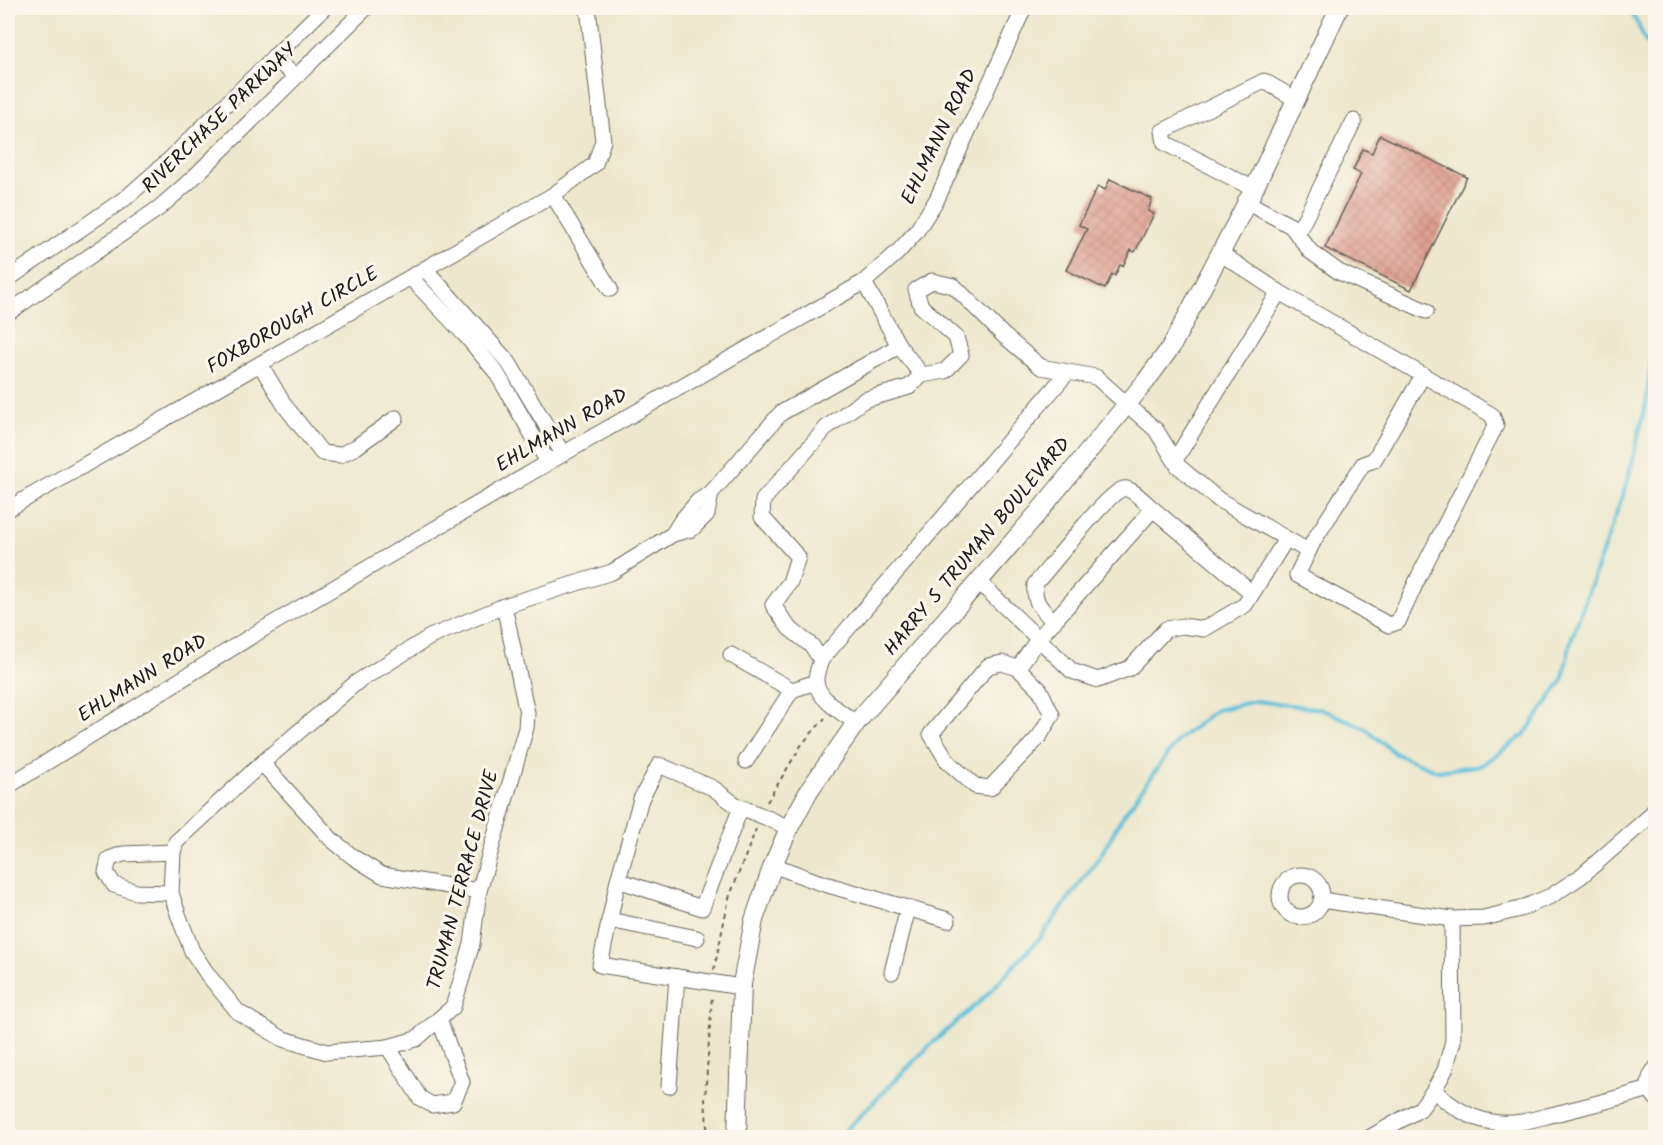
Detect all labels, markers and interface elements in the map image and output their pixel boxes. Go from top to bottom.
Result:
street label: RIVERCHASE PARKWAY [135,35,306,202]
street label: EHLMANN ROAD [893,63,987,211]
street label: FOXBOROUGH CIRCLE [201,258,386,383]
street label: EHLMANN ROAD [490,380,634,482]
street label: HARRY S TRUMAN BOULEVARD [876,430,1080,664]
street label: EHLMANN ROAD [72,626,214,732]
street label: TRUMAN TERRACE DRIVE [419,765,509,994]

